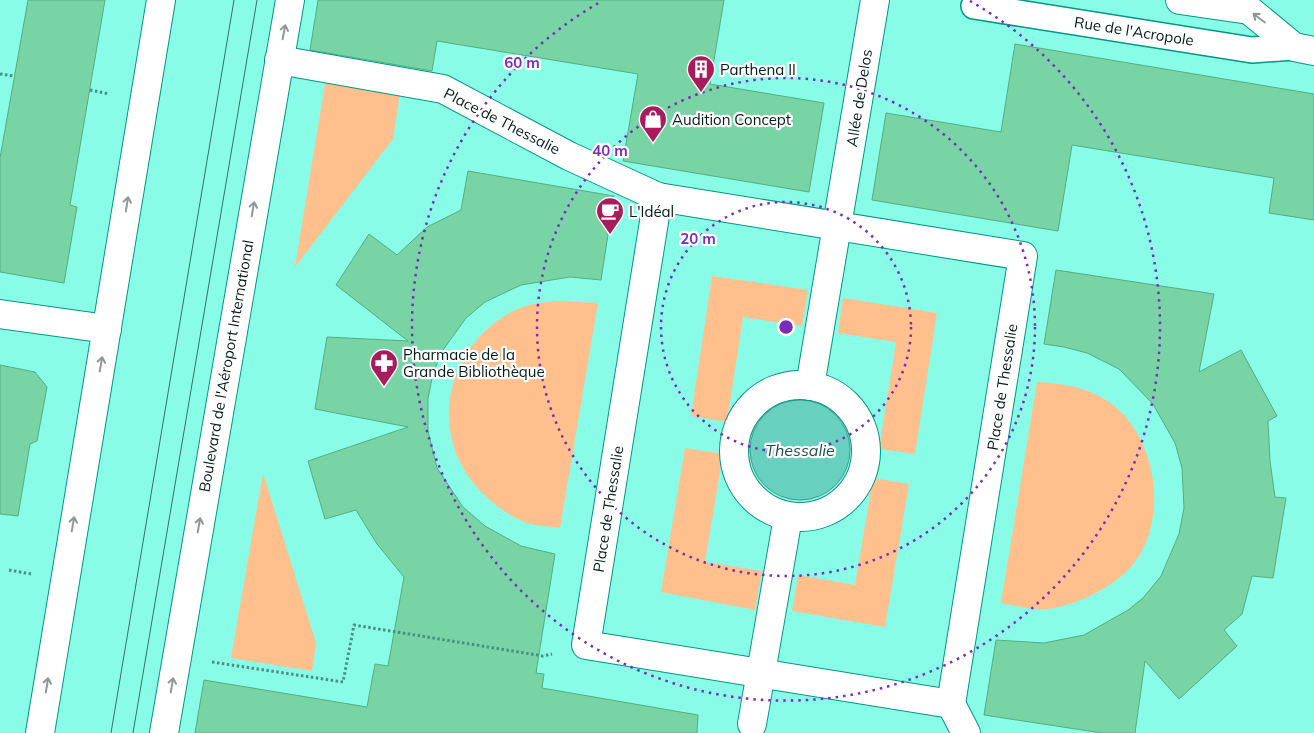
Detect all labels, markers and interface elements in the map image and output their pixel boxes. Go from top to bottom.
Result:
street label: Rue de l'Acropole [1073,12,1195,50]
one-way arrow [1253,12,1266,23]
one-way arrow [280,24,289,40]
street label: Allée de Delos [842,48,876,148]
text: 60 m [504,53,540,72]
building icon: Parthena II [686,54,716,93]
place label: Parthena II [720,60,796,79]
street label: Place de Thessalie [441,83,563,159]
shop icon: Audition Concept [638,104,668,143]
place label: Audition Concept [672,110,791,129]
text: 40 m [592,141,628,160]
one-way arrow [123,196,133,212]
cafe icon: L'Idéal [595,196,625,235]
one-way arrow [249,202,259,218]
place label: L'Idéal [629,202,674,221]
text: 20 m [680,229,716,248]
street label: Boulevard de l'Aéroport International [194,238,258,494]
centre of rings [777,318,795,336]
street label: Place de Thessalie [983,322,1021,452]
place label: Pharmacie de la Grande Bibliothèque [403,345,545,381]
pharmacy icon: Pharmacie de la Grande Bibliothèque [369,348,399,387]
one-way arrow [96,357,106,373]
water label: Thessalie [765,440,835,460]
street label: Place de Thessalie [589,444,627,574]
one-way arrow [69,517,79,533]
one-way arrow [195,517,205,533]
one-way arrow [43,677,53,693]
one-way arrow [167,677,177,693]

